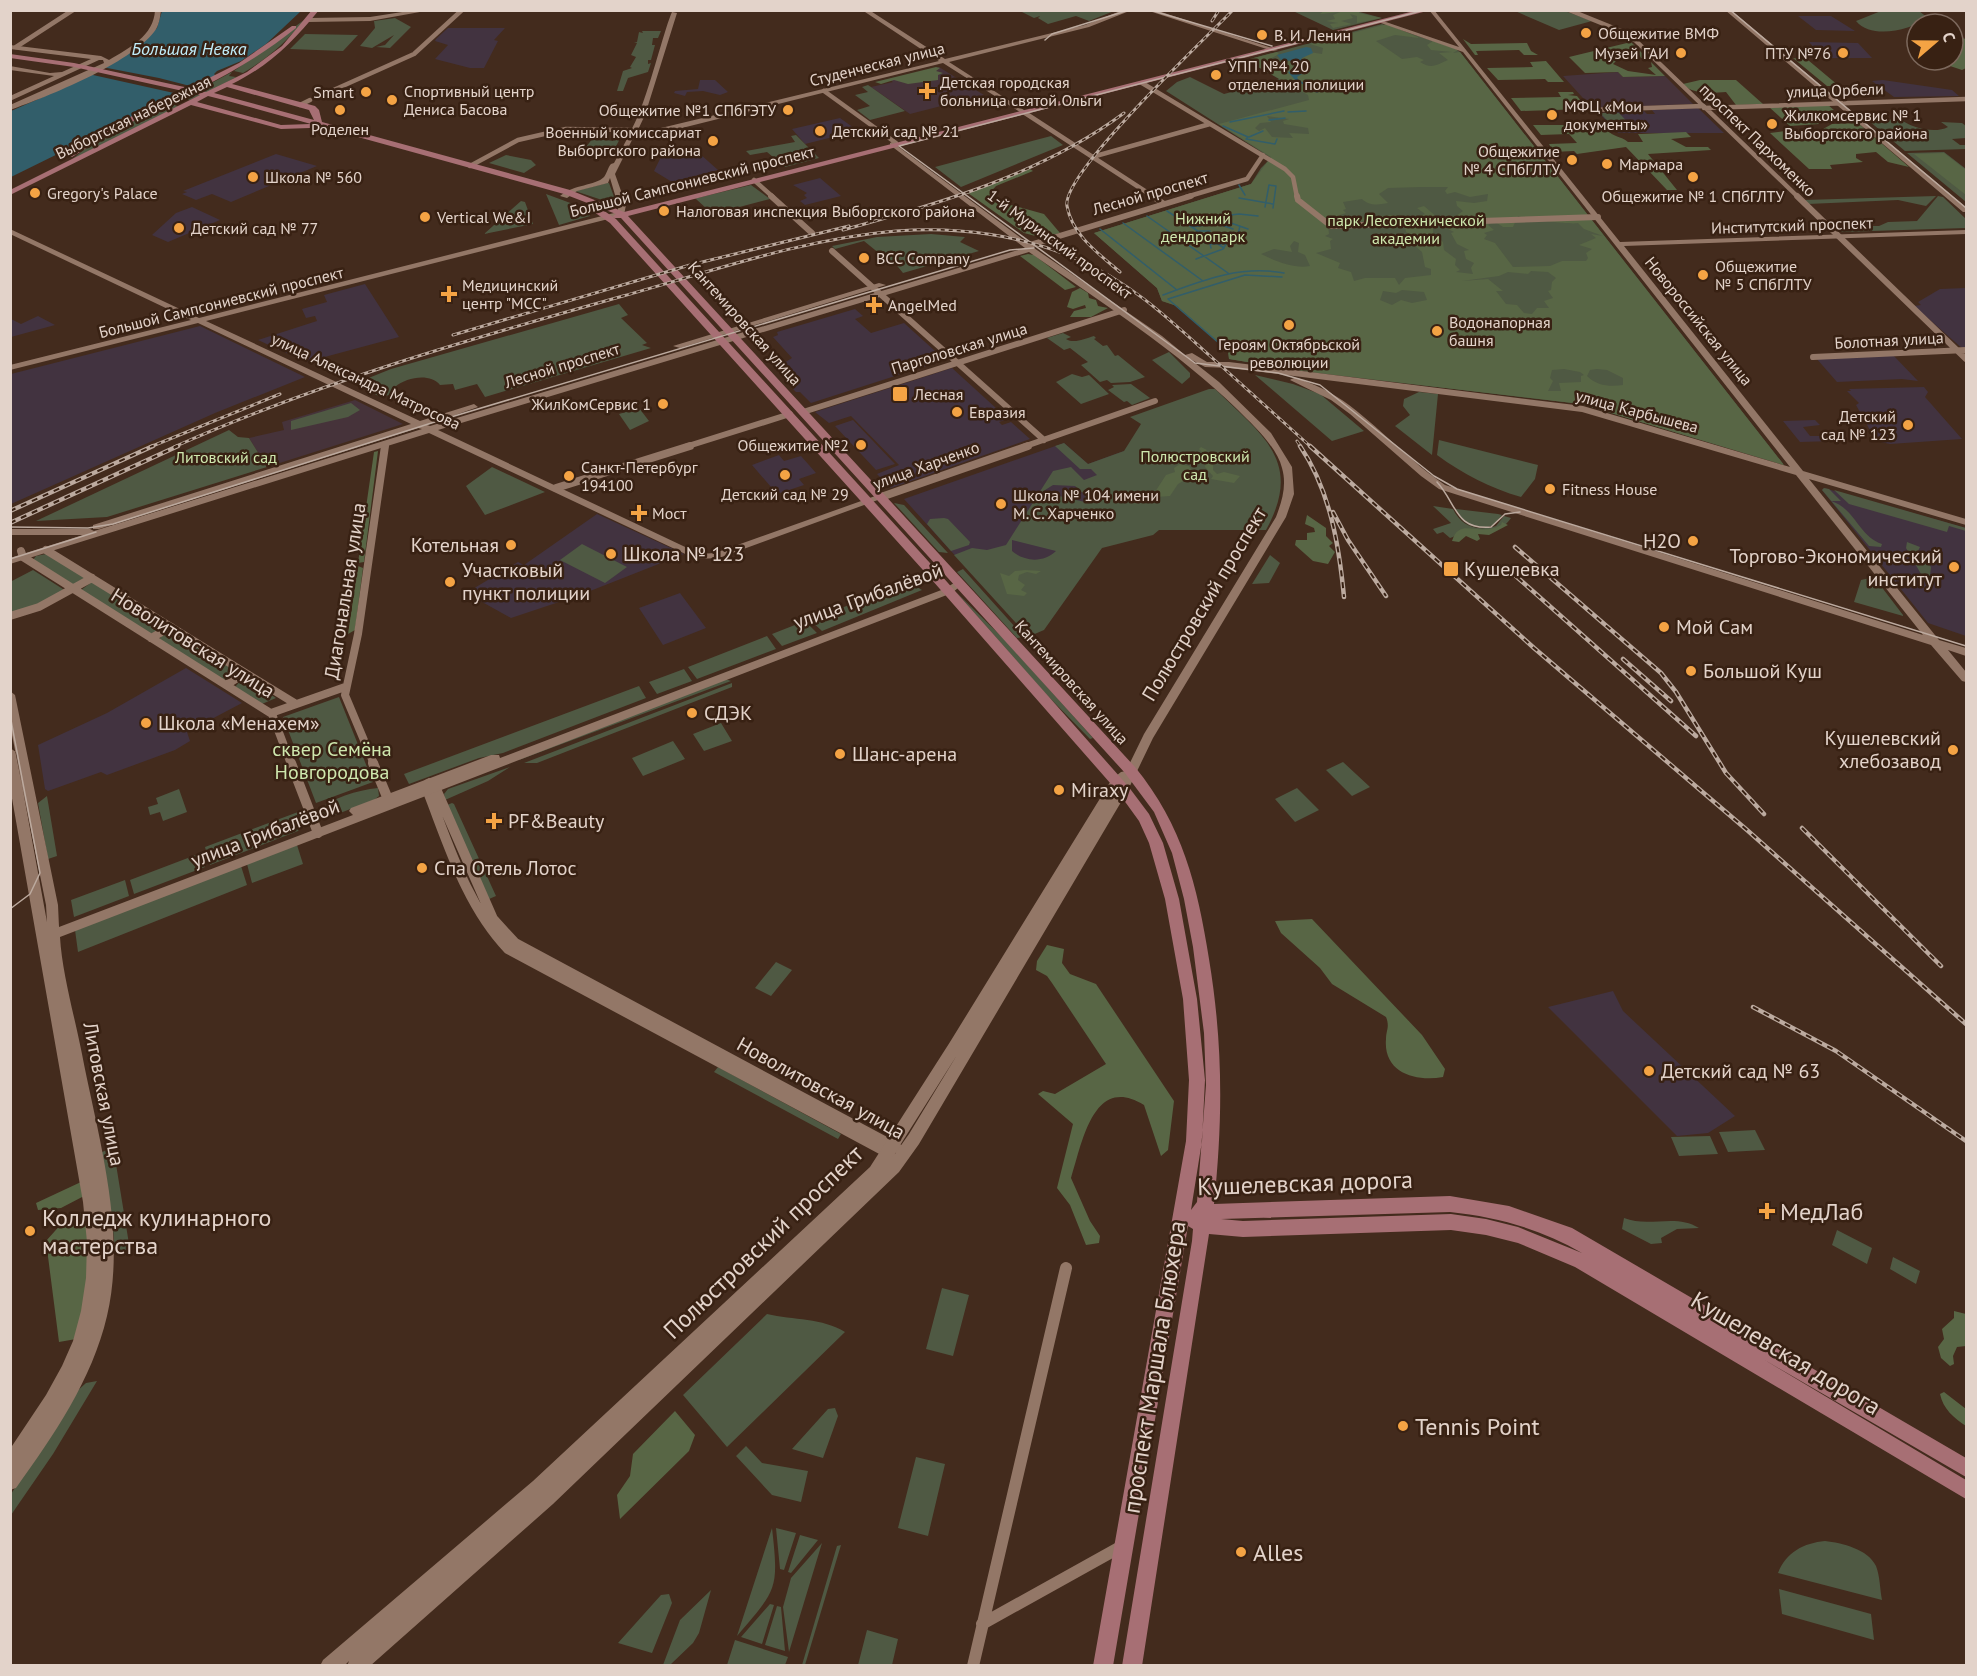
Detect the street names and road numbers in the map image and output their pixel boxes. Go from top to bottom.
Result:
street label: Студенческая улица [807,38,947,90]
street label: Выборгская набережная [52,71,214,163]
street label: улица Орбели [1786,78,1884,102]
street label: проспект Пархоменко [1696,79,1820,201]
street label: Большой Сампсониевский проспект [568,141,817,221]
street label: Лесной проспект [1089,167,1211,219]
street label: 1-й Муринский проспект [984,185,1137,304]
street label: Институтский проспект [1711,212,1874,238]
street label: Новороссийская улица [1641,253,1757,389]
street label: Кантемировская улица [684,257,806,389]
street label: Большой Сампсониевский проспект [97,262,346,342]
street label: Парголовская улица [889,318,1029,378]
street label: Болотная улица [1834,327,1944,353]
street label: улица Александра Матросова [268,328,464,434]
street label: Лесной проспект [501,338,622,392]
street label: улица Карбышева [1573,385,1701,437]
street label: улица Харченко [870,437,982,493]
street label: Диагональная улица [318,501,372,681]
street label: Полюстровский проспект [1136,502,1272,706]
street label: улица Грибалёвой [790,557,946,635]
street label: Новолитовская улица [106,582,280,704]
street label: Кантемировская улица [1011,616,1133,748]
street label: улица Грибалёвой [187,793,343,873]
street label: Литовская улица [77,1019,131,1168]
street label: Новолитовская улица [732,1031,910,1145]
street label: Полюстровский проспект [656,1138,870,1346]
street label: Кушелевская дорога [1197,1164,1413,1202]
street label: проспект Маршала Блюхера [1116,1218,1192,1516]
street label: Кушелевская дорога [1686,1284,1886,1422]

